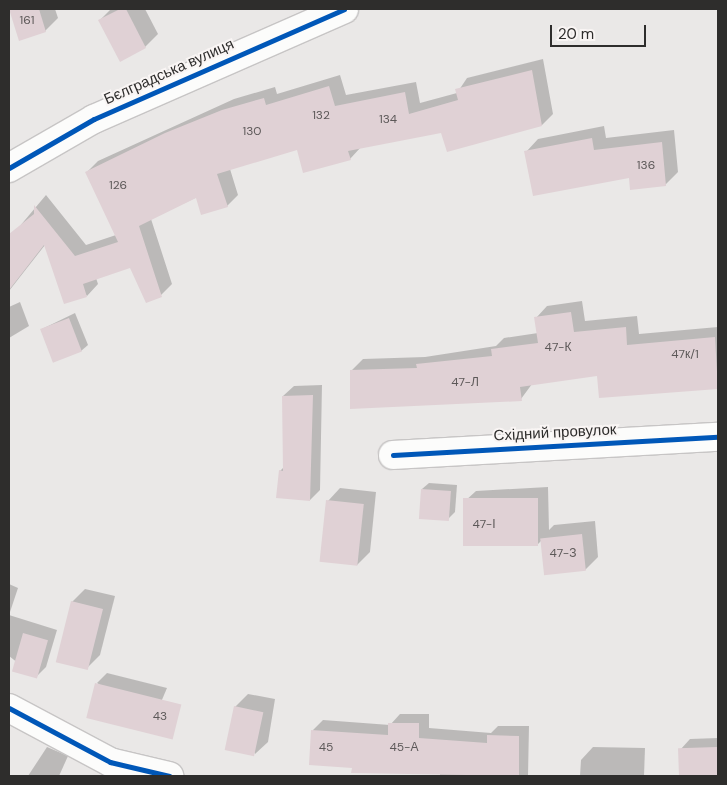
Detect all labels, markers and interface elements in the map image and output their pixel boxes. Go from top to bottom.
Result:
house number: 161 [19,14,35,28]
scale bar [552,15,648,47]
text: 20 m [558,24,594,44]
street label: Бєлградська вулиця [101,35,237,109]
house number: 132 [312,109,330,123]
house number: 134 [379,113,397,127]
house number: 130 [242,125,262,139]
house number: 136 [637,159,655,173]
house number: 126 [109,179,127,193]
house number: 47-К [545,341,571,355]
house number: 47к/1 [671,348,699,362]
house number: 47-Л [451,376,479,390]
street label: Східний провулок [493,421,617,445]
house number: 47-І [472,518,496,532]
house number: 47-З [549,547,577,561]
house number: 43 [153,710,167,724]
house number: 45 [319,741,333,755]
house number: 45-А [389,741,419,755]

